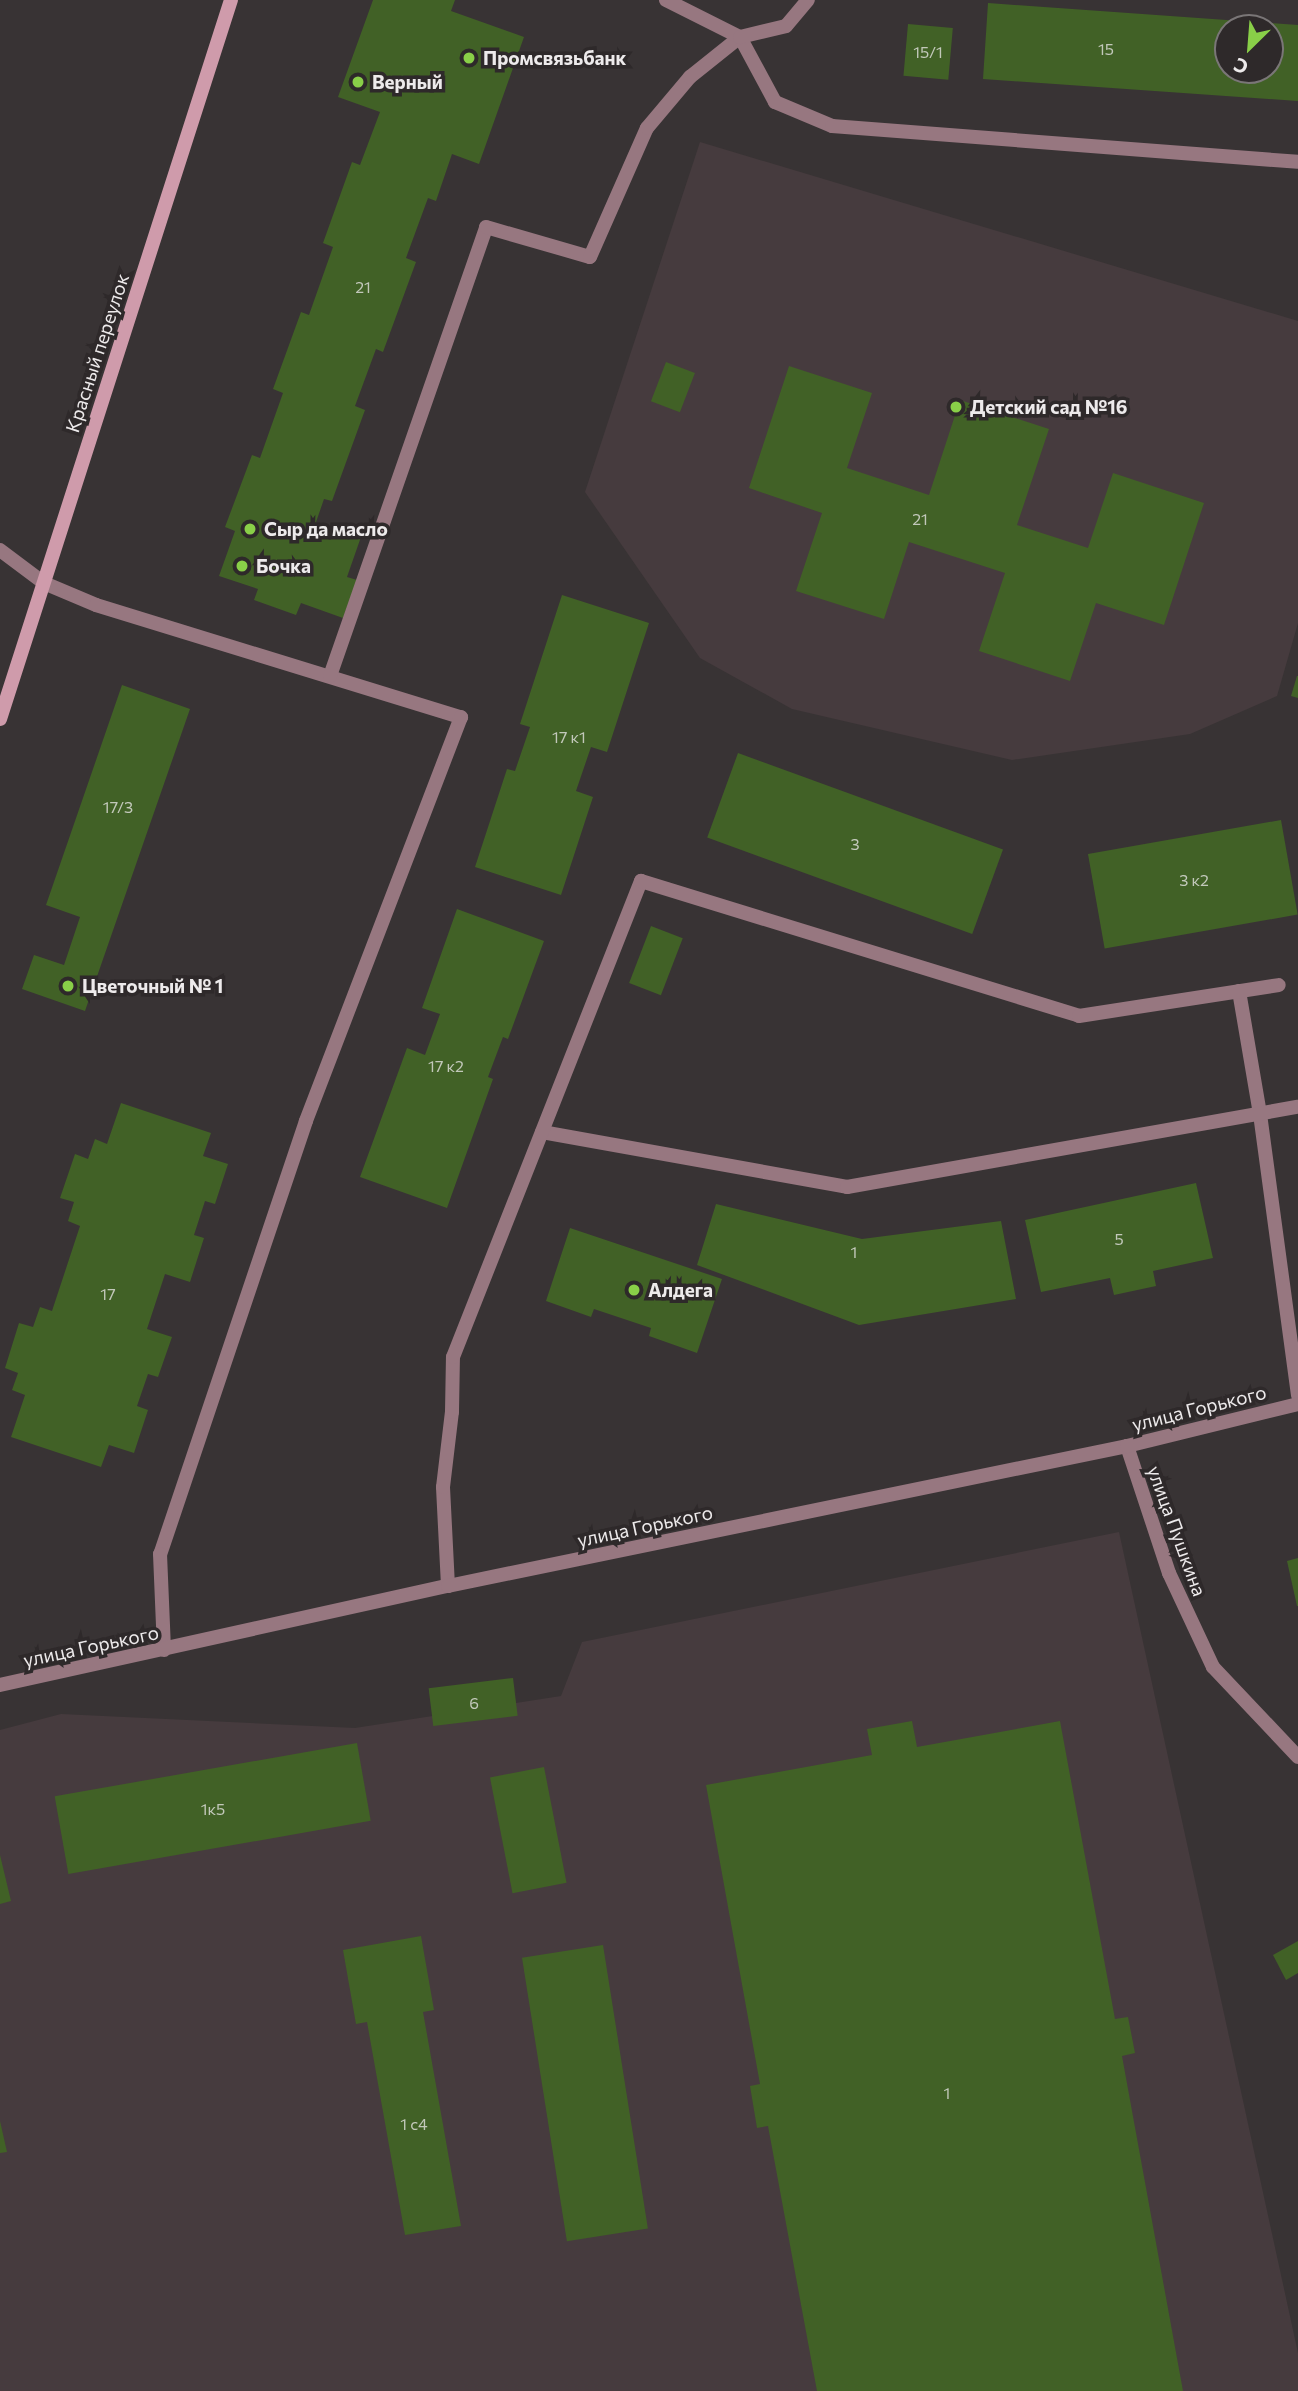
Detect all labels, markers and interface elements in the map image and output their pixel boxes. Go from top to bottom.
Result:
north arrow [1214,14,1284,84]
house number: 15 [1098,39,1114,59]
house number: 15/1 [913,42,943,62]
place label: Промсвязьбанк [483,47,626,69]
marker: Промсвязьбанк [461,50,477,66]
text: С [1230,54,1252,80]
place label: Верный [372,71,443,93]
marker: Верный [350,74,366,90]
street label: Красный переулок [61,271,133,435]
house number: 21 [355,277,371,297]
place label: Детский сад №16 [970,396,1127,418]
marker: Детский сад №16 [948,399,964,415]
house number: 21 [912,509,928,529]
place label: Сыр да масло [264,518,388,540]
marker: Сыр да масло [242,521,258,537]
place label: Бочка [256,555,311,577]
marker: Бочка [234,558,250,574]
house number: 17 к1 [552,727,586,747]
house number: 17/3 [103,797,133,817]
house number: 3 [850,834,860,854]
house number: 3 к2 [1179,870,1209,890]
place label: Цветочный № 1 [82,975,223,997]
marker: Цветочный № 1 [60,978,76,994]
house number: 17 к2 [428,1056,464,1076]
house number: 5 [1114,1229,1124,1249]
house number: 1 [851,1242,857,1262]
place label: Алдега [648,1279,713,1301]
marker: Алдега [626,1282,642,1298]
house number: 17 [100,1284,116,1304]
street label: улица Горького [1129,1380,1269,1436]
street label: улица Пушкина [1143,1463,1211,1599]
street label: улица Горького [575,1501,715,1551]
street label: улица Горького [21,1621,161,1671]
house number: 6 [469,1693,479,1713]
house number: 1к5 [201,1799,225,1819]
house number: 1 [944,2083,950,2103]
house number: 1 с4 [400,2114,428,2134]

